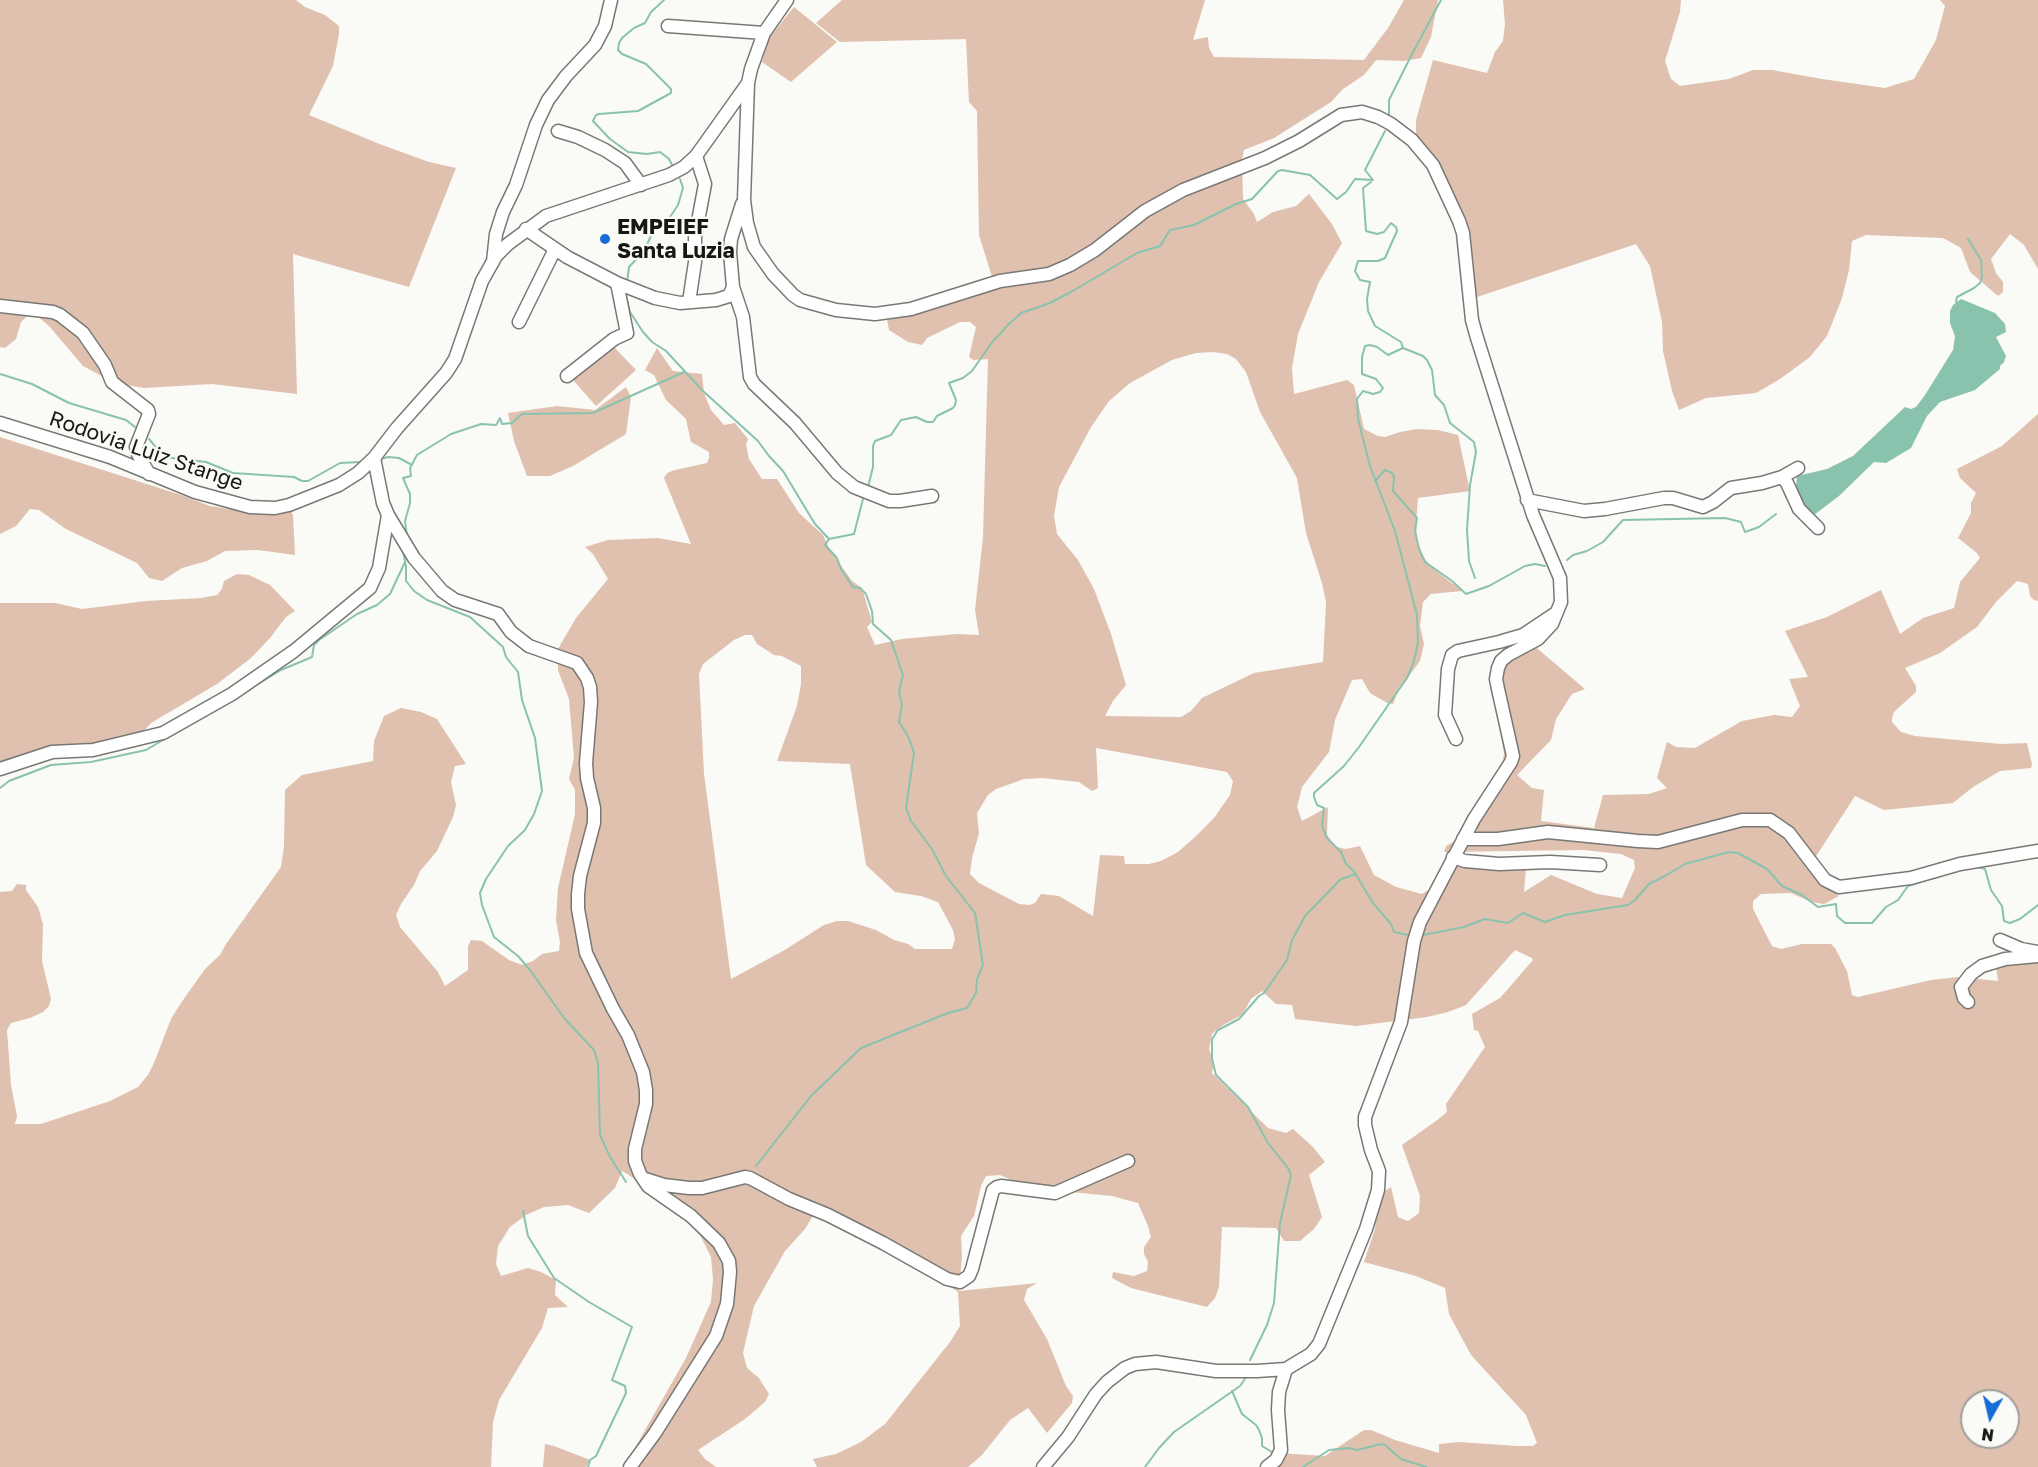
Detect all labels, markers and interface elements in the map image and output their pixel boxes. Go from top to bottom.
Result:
place label: EMPEIEF Santa Luzia [617,214,735,264]
marker: EMPEIEF Santa Luzia [598,232,612,246]
street label: Rodovia Luiz Stange [46,406,246,496]
north arrow [1960,1389,2020,1449]
text: N [1980,1424,1995,1446]

